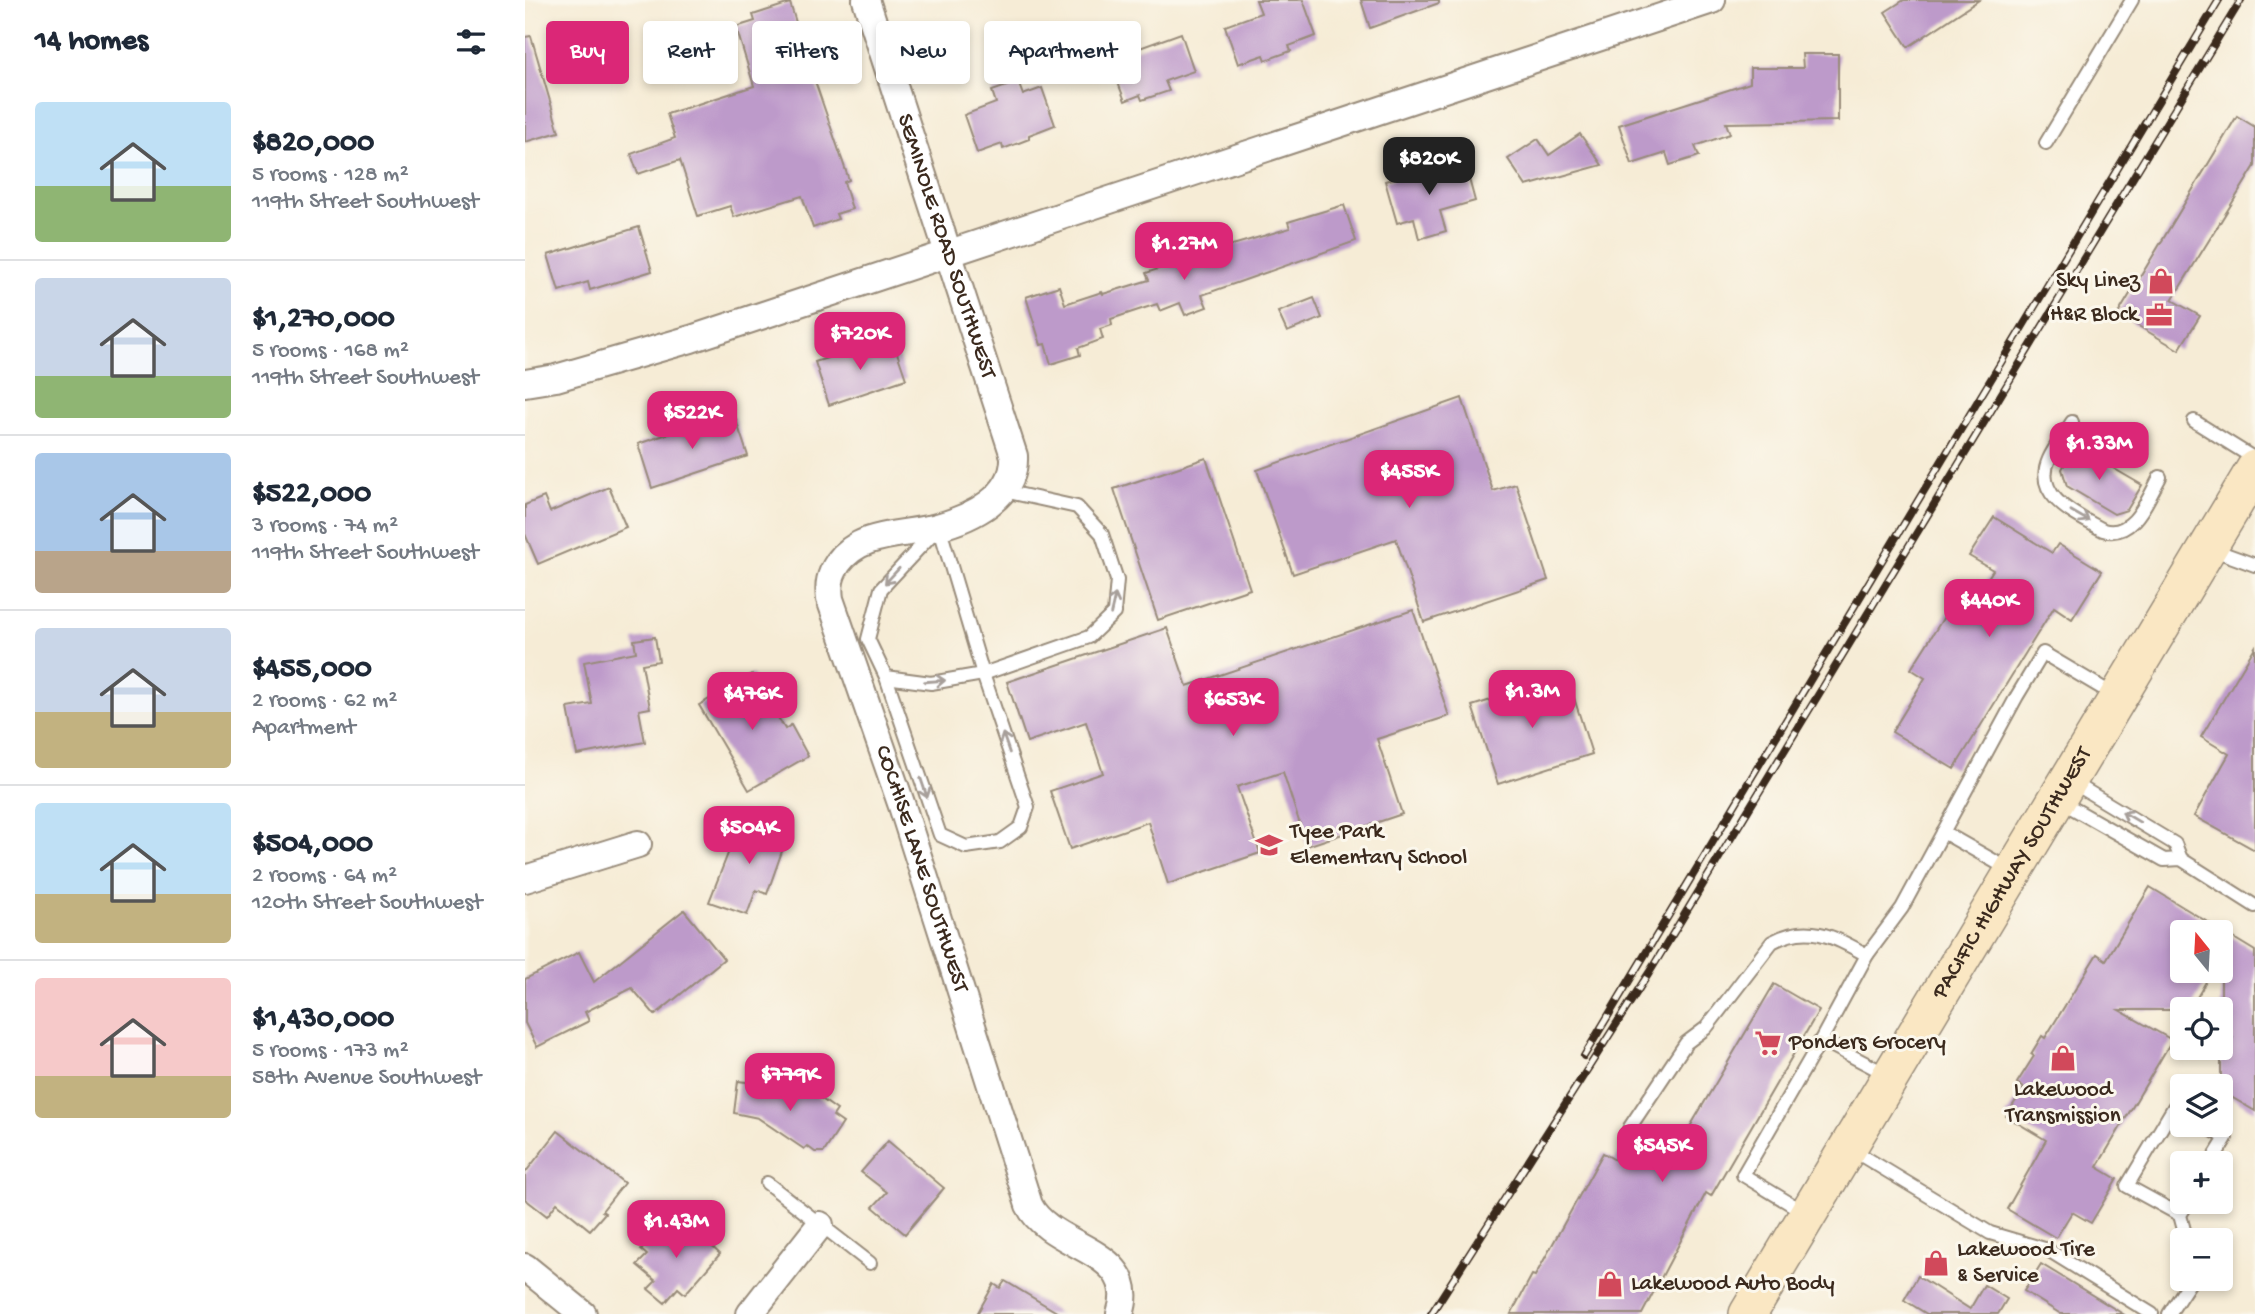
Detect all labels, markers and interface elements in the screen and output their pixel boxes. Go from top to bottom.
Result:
chip: Buy [546,21,629,84]
chip: Rent [643,21,738,84]
chip: Filters [752,21,862,84]
chip: New [876,21,970,84]
chip: Apartment [984,21,1141,84]
icon: filters [452,23,490,61]
text: 14 homes [35,25,148,60]
street label: SEMINOLE ROAD SOUTHWEST [890,111,1002,383]
text: $820,000 [252,127,374,162]
icon: home [91,130,175,214]
pin: $820K [1380,138,1478,197]
text: $820K [1399,146,1459,173]
text: 5 rooms · 128 m² [252,162,409,189]
text: 119th Street Southwest [252,189,479,216]
pin: $1.27M [1127,222,1241,282]
text: $1.27M [1151,231,1217,258]
shop icon: Sky Linez [2146,266,2176,296]
place label: Sky Linez [2056,268,2141,295]
office icon: H&R Block [2144,300,2174,330]
place label: H&R Block [2050,302,2141,329]
text: $1,270,000 [252,303,395,338]
icon: home [91,306,175,390]
pin: $720K [811,312,909,372]
text: $720K [830,321,890,348]
text: 5 rooms · 168 m² [252,338,409,365]
text: 119th Street Southwest [252,365,479,392]
pin: $522K [643,392,741,451]
text: $522K [663,400,721,427]
pin: $1.33M [2042,422,2156,482]
text: $1.33M [2066,431,2132,458]
pin: $455K [1360,450,1458,510]
text: $455K [1380,459,1438,486]
text: $522,000 [252,478,371,513]
icon: home [91,481,175,565]
one-way arrow [2069,509,2089,523]
text: 3 rooms · 74 m² [252,513,398,540]
text: 119th Street Southwest [252,540,479,567]
one-way arrow [884,567,901,584]
pin: $440K [1940,580,2038,639]
text: $440K [1960,588,2018,615]
one-way arrow [1107,594,1120,616]
text: $455,000 [252,653,372,688]
icon: home [91,656,175,740]
pin: $1.3M [1483,670,1581,730]
pin: $476K [703,672,801,732]
one-way arrow [923,675,946,688]
pin: $653K [1184,678,1282,738]
text: $1.3M [1505,679,1559,706]
text: $476K [723,681,781,708]
text: $653K [1204,687,1262,714]
text: 2 rooms · 62 m² [252,688,397,715]
text: Apartment [252,715,356,742]
one-way arrow [999,732,1012,754]
street label: COCHISE LANE SOUTHWEST [869,742,974,997]
street label: PACIFIC HIGHWAY SOUTHWEST [1926,742,2099,1005]
one-way arrow [918,776,931,798]
pin: $504K [700,806,798,866]
one-way arrow [2121,810,2141,824]
text: $504K [719,815,779,842]
place label: Tyee Park Elementary School [1288,819,1467,872]
text: $504,000 [252,828,373,863]
school or university icon: Tyee Park Elementary School [1254,830,1284,860]
icon: home [91,831,175,915]
text: 2 rooms · 64 m² [252,863,397,890]
text: 120th Street Southwest [252,890,482,917]
north arrow [2170,920,2233,984]
map controls [2170,920,2233,1291]
button: locate [2170,997,2233,1060]
text: $1,430,000 [252,1003,394,1038]
icon: home [91,1006,175,1090]
supermarket icon: Ponders Grocery [1753,1028,1783,1058]
place label: Ponders Grocery [1788,1030,1946,1057]
text: 5 rooms · 173 m² [252,1038,409,1065]
shop icon: Lakewood Transmission [2048,1043,2078,1073]
pin: $779K [741,1054,839,1113]
text: $779K [761,1062,819,1089]
text: 58th Avenue Southwest [252,1065,481,1092]
button: layers [2170,1074,2233,1137]
place label: Lakewood Transmission [2003,1077,2121,1130]
pin: $545K [1613,1124,1711,1184]
text: $545K [1633,1133,1691,1160]
button: + [2170,1151,2233,1214]
pin: $1.43M [619,1200,733,1260]
text: $1.43M [643,1209,709,1236]
button: − [2170,1228,2233,1291]
place label: Lakewood Tire & Service [1957,1237,2096,1290]
shop icon: Lakewood Tire & Service [1921,1248,1951,1278]
shop icon: Lakewood Auto Body [1595,1269,1625,1299]
place label: Lakewood Auto Body [1631,1271,1835,1298]

